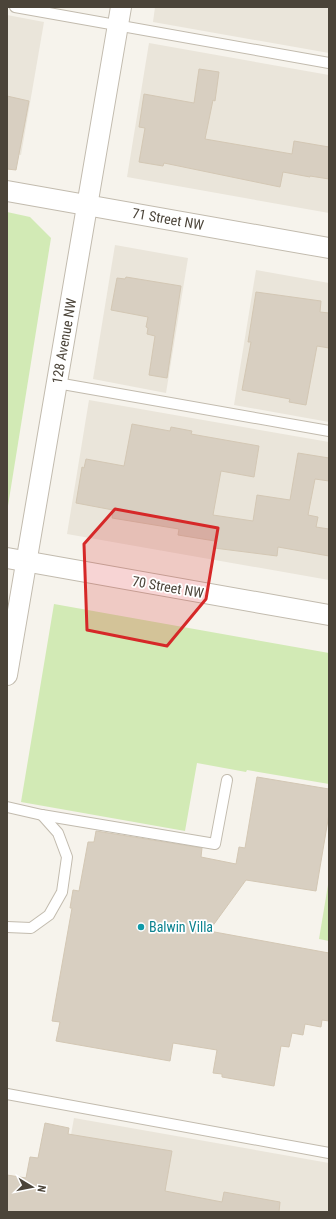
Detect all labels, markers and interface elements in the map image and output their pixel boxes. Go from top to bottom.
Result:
street label: 71 Street NW [131,205,205,233]
street label: 128 Avenue NW [49,297,79,385]
street label: 70 Street NW [131,573,205,601]
place label: Balwin Villa [149,919,213,935]
marker: Balwin Villa [136,922,146,932]
north arrow [12,1167,52,1207]
text: N [34,1184,48,1193]

